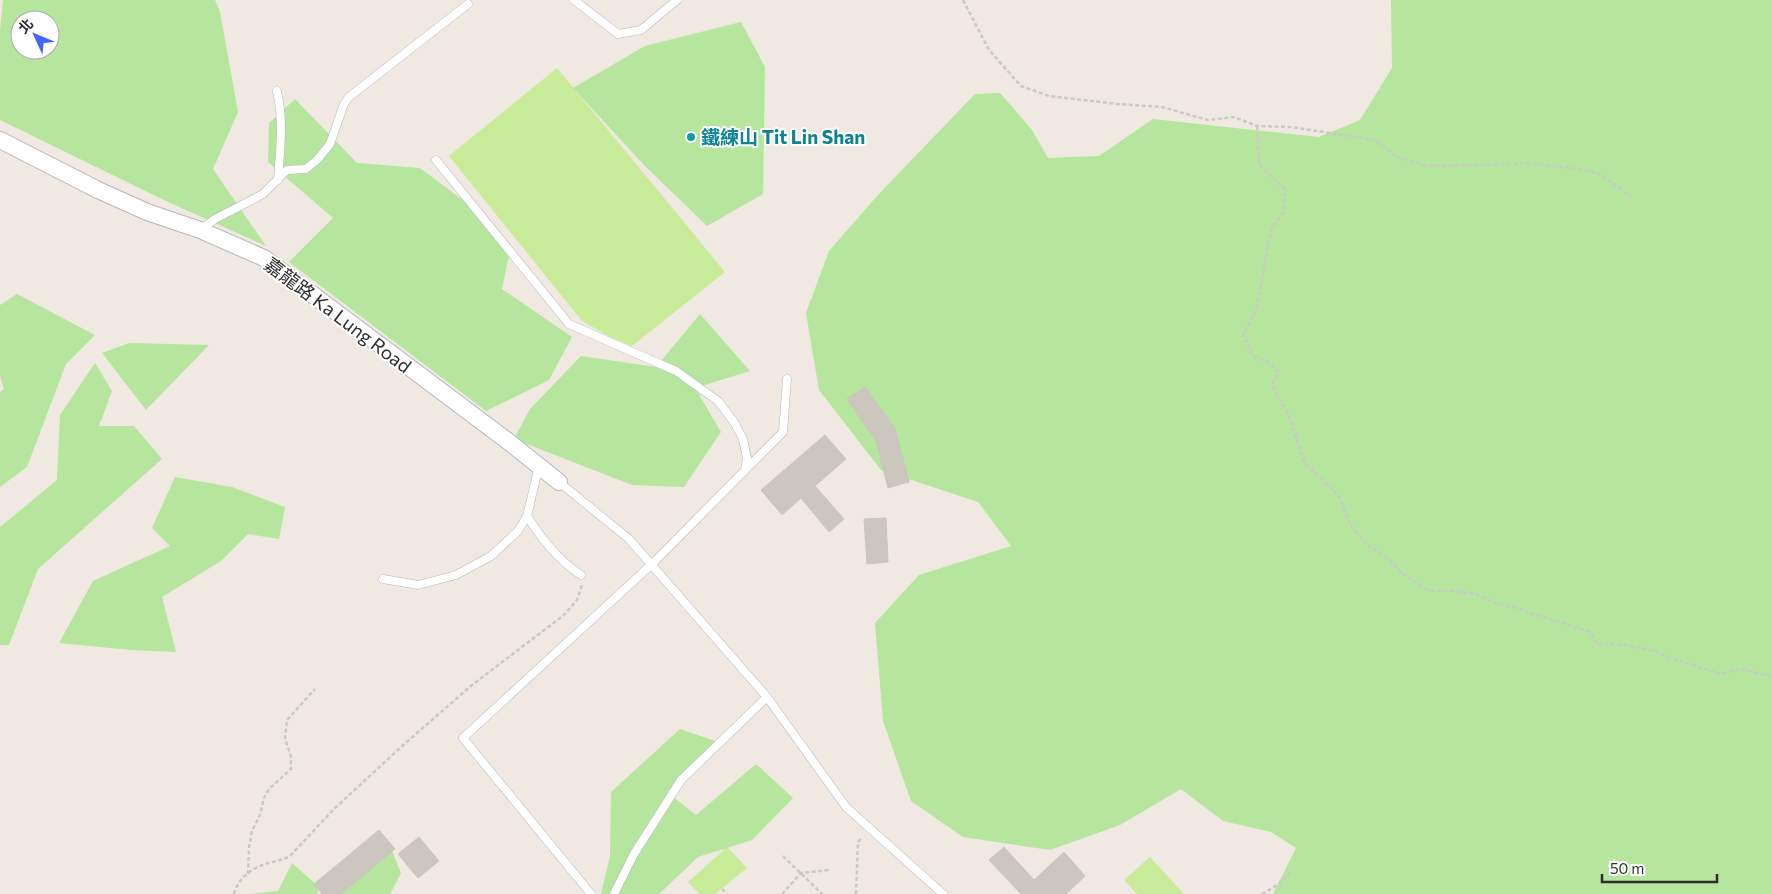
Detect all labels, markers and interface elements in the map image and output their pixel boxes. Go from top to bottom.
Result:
north arrow [10,10,60,60]
text: 北 [14,15,36,37]
place label: 鐵練山 Tit Lin Shan [701,125,865,148]
marker: 鐵練山 Tit Lin Shan [685,131,697,143]
street label: 嘉龍路 Ka Lung Road [260,252,416,377]
scale bar [1602,852,1717,884]
text: 50 m [1610,859,1644,877]

